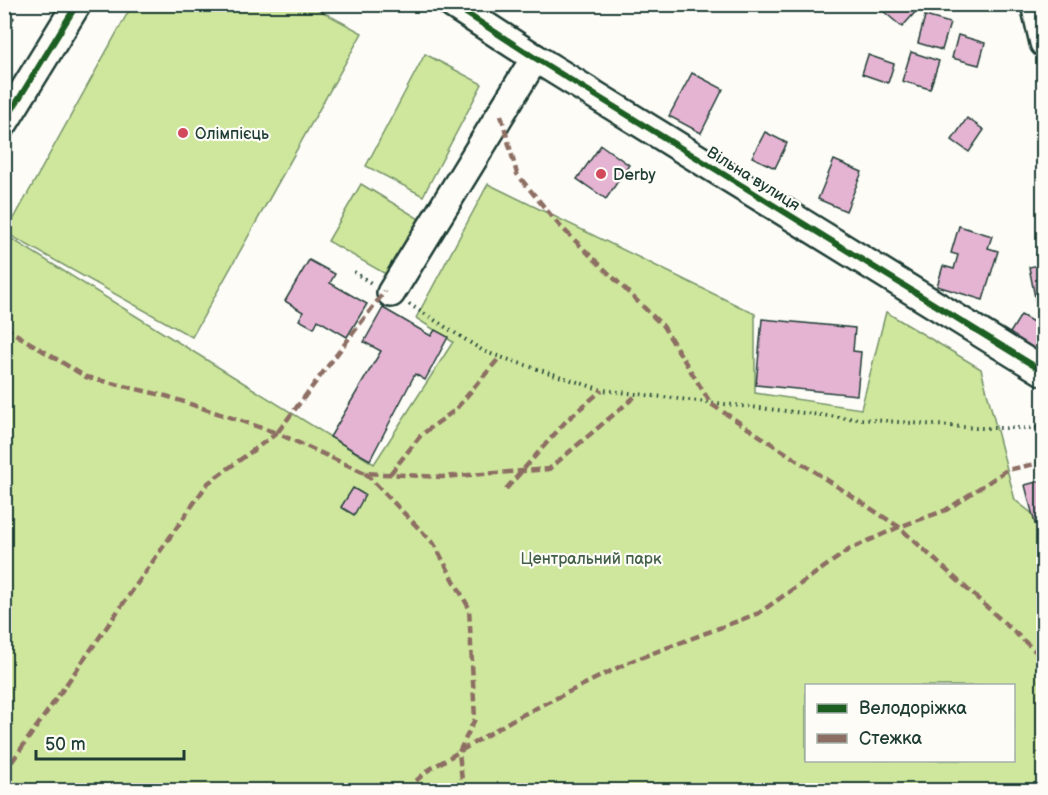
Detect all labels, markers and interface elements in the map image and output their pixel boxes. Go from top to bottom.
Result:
place label: Олімпієць [195,125,269,144]
marker: Олімпієць [176,126,190,140]
street label: Вільна вулиця [703,143,803,215]
place label: Derby [613,166,657,185]
marker: Derby [594,167,608,181]
park label: Центральний парк [521,550,662,569]
legend [805,684,1015,762]
text: Велодоріжка [859,698,967,719]
scale bar [36,723,184,761]
text: Стежка [859,728,922,749]
text: 50 m [45,734,86,755]

